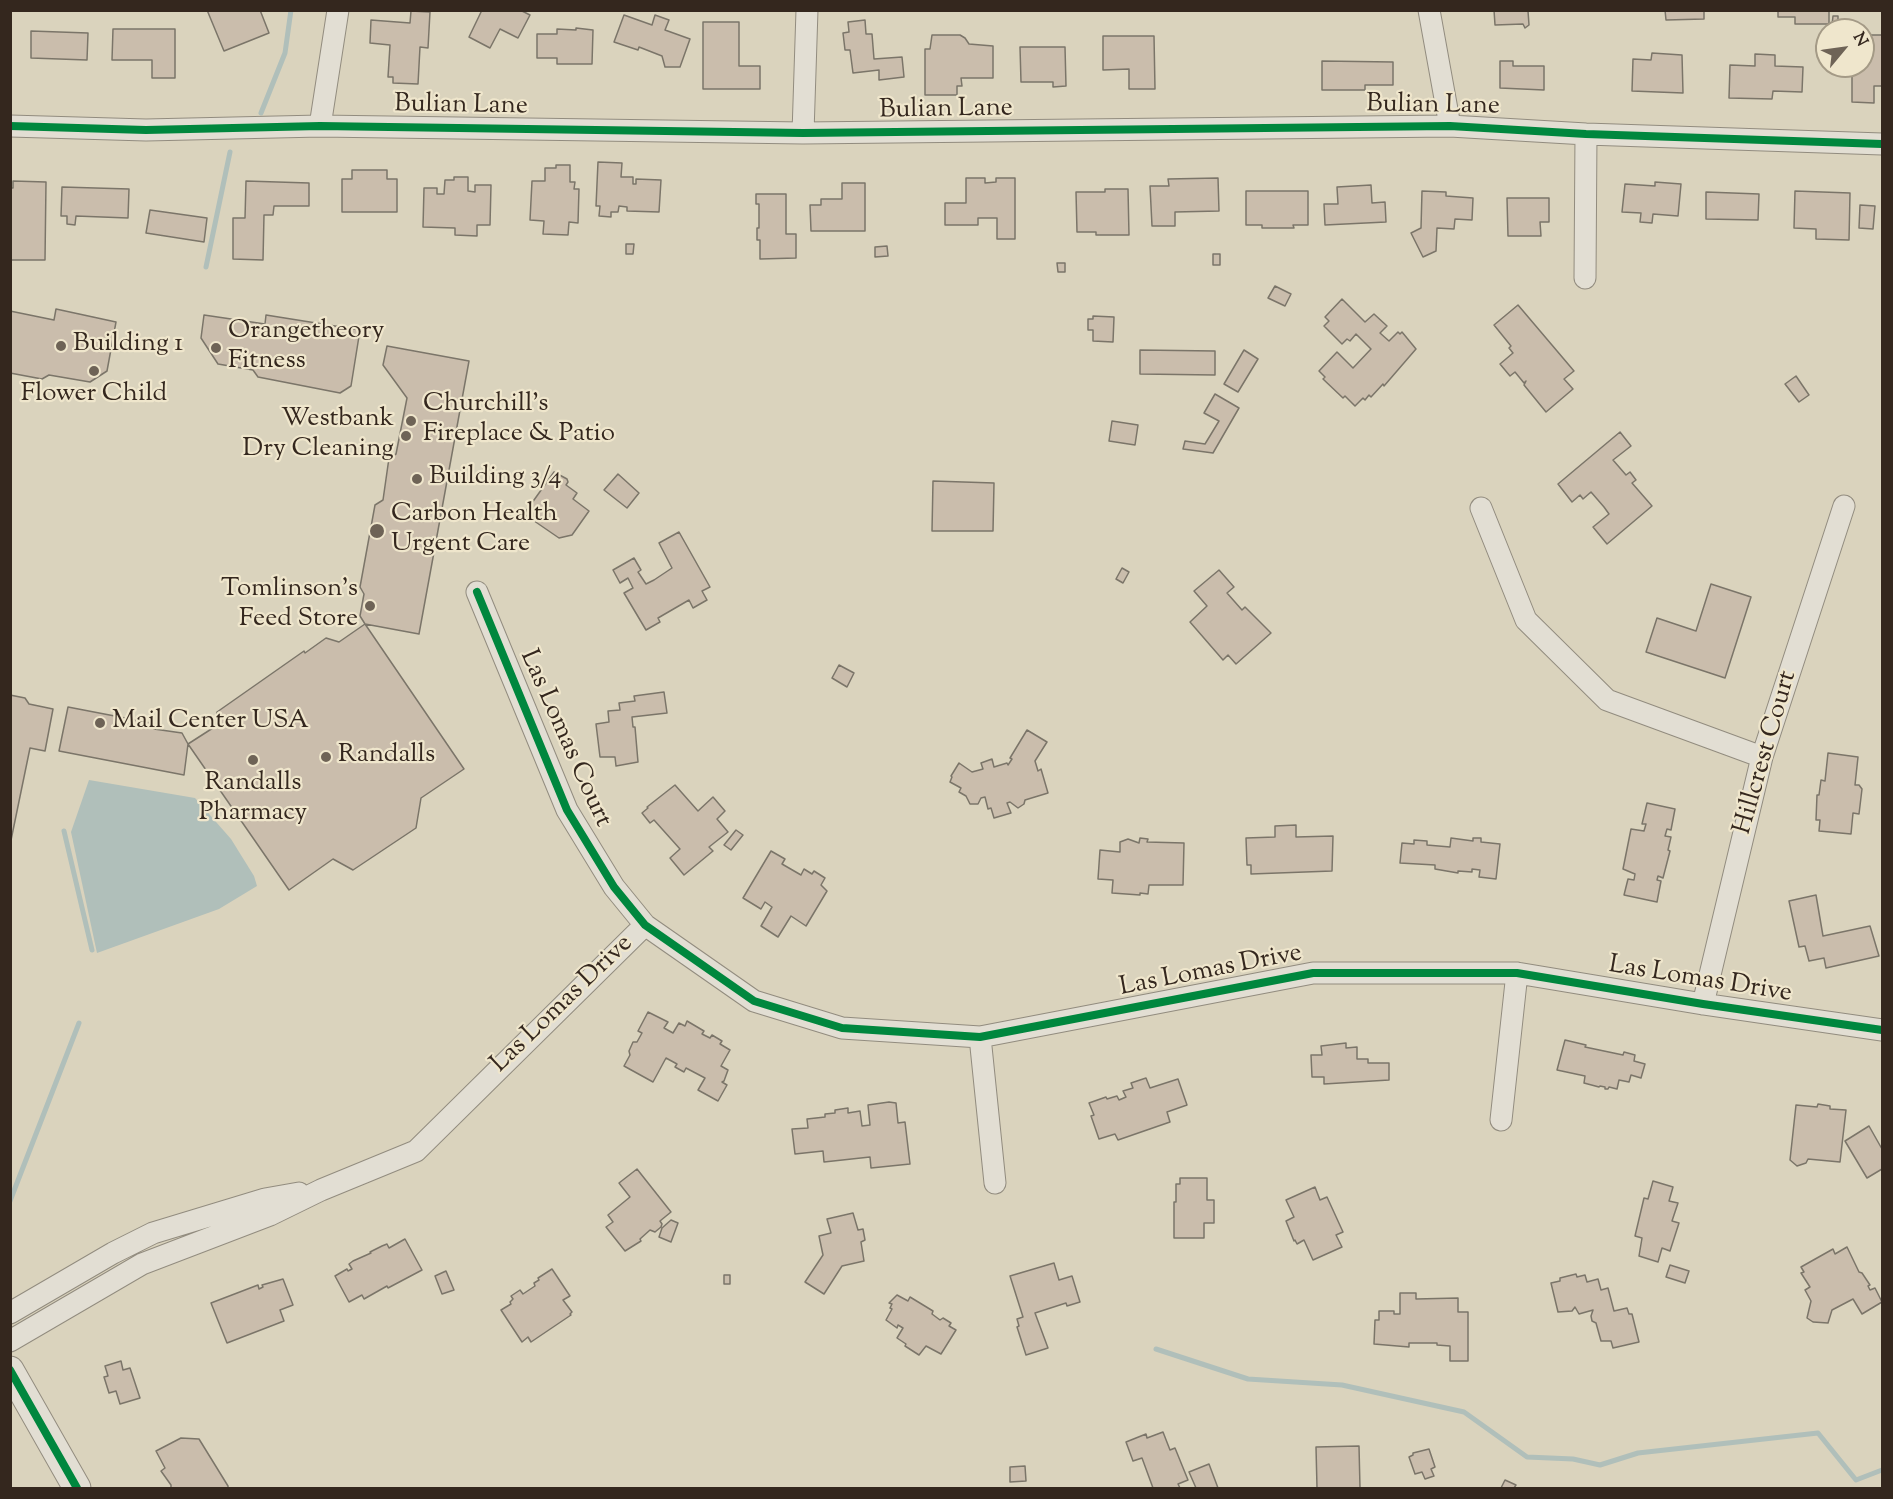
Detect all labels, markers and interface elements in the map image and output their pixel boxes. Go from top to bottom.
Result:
north arrow [1815,18,1875,78]
text: N [1846,29,1873,51]
street label: Bulian Lane [394,90,528,124]
street label: Bulian Lane [1366,90,1500,124]
street label: Bulian Lane [879,94,1013,128]
place label: Orangetheory Fitness [228,317,384,378]
place label: Building 1 [73,330,183,362]
marker: Building 1 [54,339,68,353]
marker: Orangetheory Fitness [209,341,223,355]
marker: Flower Child [87,364,101,378]
place label: Flower Child [21,380,167,412]
place label: Churchill's Fireplace & Patio [423,390,615,452]
place label: Westbank Dry Cleaning [243,405,394,466]
marker: Churchill's Fireplace & Patio [404,414,418,428]
marker: Westbank Dry Cleaning [399,429,413,443]
place label: Building 3/4 [429,463,562,495]
marker: Building 3/4 [410,472,424,486]
place label: Carbon Health Urgent Care [391,500,558,562]
marker: Carbon Health Urgent Care [368,522,386,540]
place label: Tomlinson's Feed Store [221,575,358,636]
marker: Tomlinson's Feed Store [363,599,377,613]
street label: Las Lomas Court [511,646,617,832]
street label: Hillcrest Court [1729,668,1805,838]
place label: Mail Center USA [112,707,309,739]
marker: Mail Center USA [93,716,107,730]
place label: Randalls [338,741,435,773]
marker: Randalls [319,750,333,764]
marker: Randalls Pharmacy [246,753,260,767]
place label: Randalls Pharmacy [199,769,307,831]
street label: Las Lomas Drive [486,929,640,1081]
street label: Las Lomas Drive [1117,939,1305,1005]
street label: Las Lomas Drive [1606,951,1794,1011]

